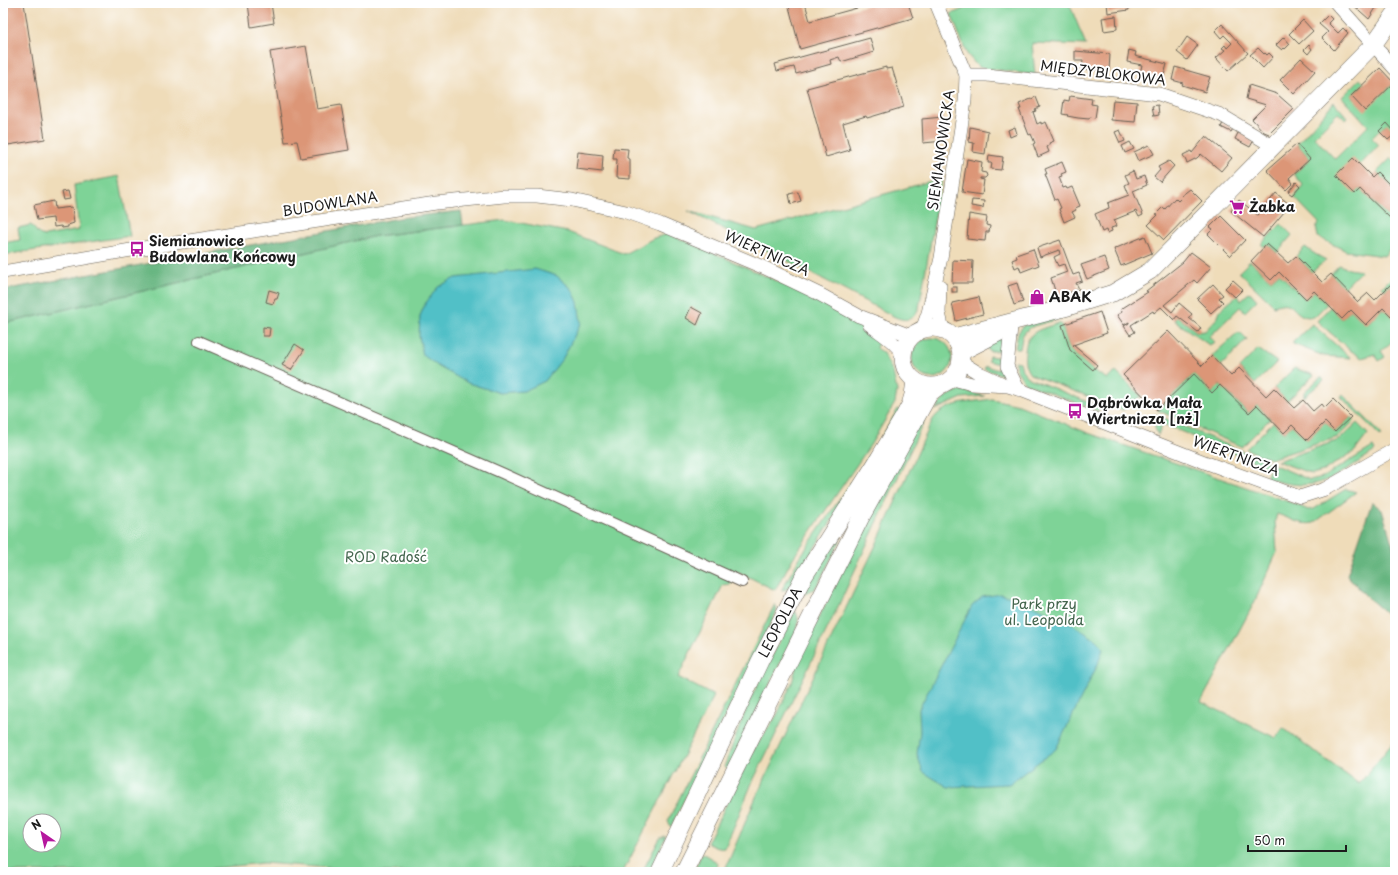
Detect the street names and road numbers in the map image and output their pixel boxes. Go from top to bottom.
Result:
street label: MIĘDZYBLOKOWA [1039,54,1167,91]
street label: SIEMIANOWICKA [922,88,959,211]
street label: BUDOWLANA [281,186,379,221]
street label: WIERTNICZA [722,225,813,281]
street label: WIERTNICZA [1190,430,1282,481]
street label: LEOPOLDA [753,583,807,661]

